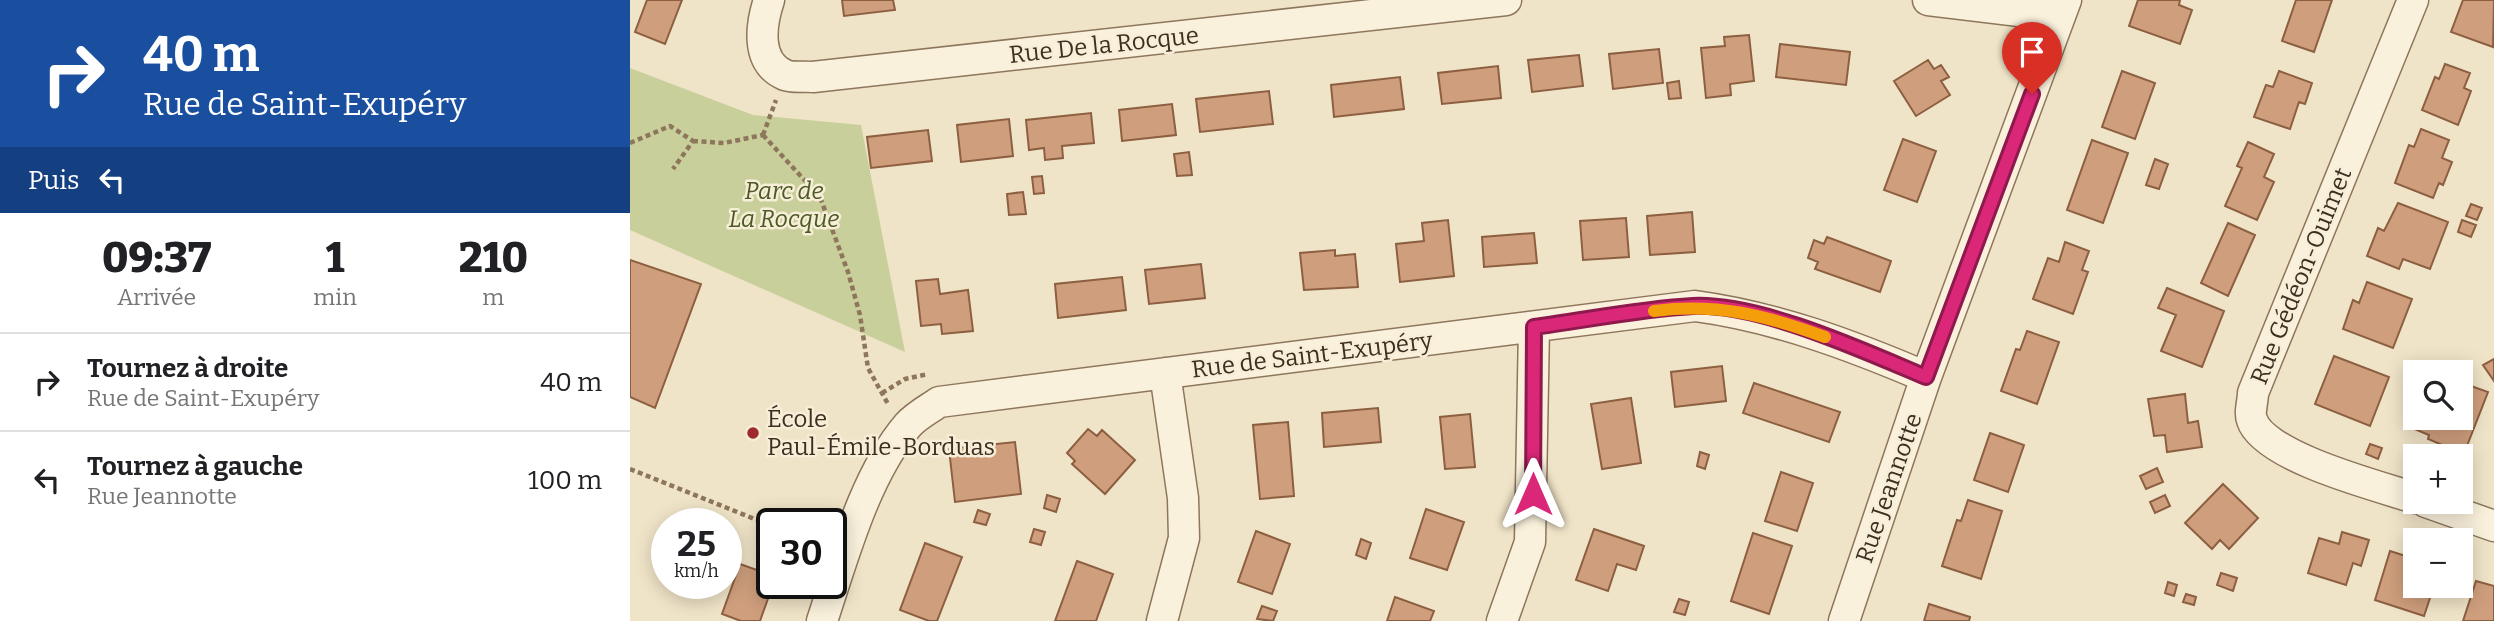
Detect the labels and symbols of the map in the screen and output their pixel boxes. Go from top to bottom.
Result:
street label: Rue De la Rocque [1008,21,1200,69]
pin [2002,22,2062,94]
street label: Rue Gédéon-Ouimet [2245,164,2357,388]
park label: Parc de La Rocque [729,177,839,233]
street label: Rue de Saint-Exupéry [1190,326,1434,384]
place label: École Paul-Émile-Borduas [767,404,995,461]
street label: Rue Jeannotte [1850,409,1928,567]
marker: École Paul-Émile-Borduas [745,425,761,441]
position arrow [1496,457,1570,531]
speed limit sign: 30 [756,508,847,599]

